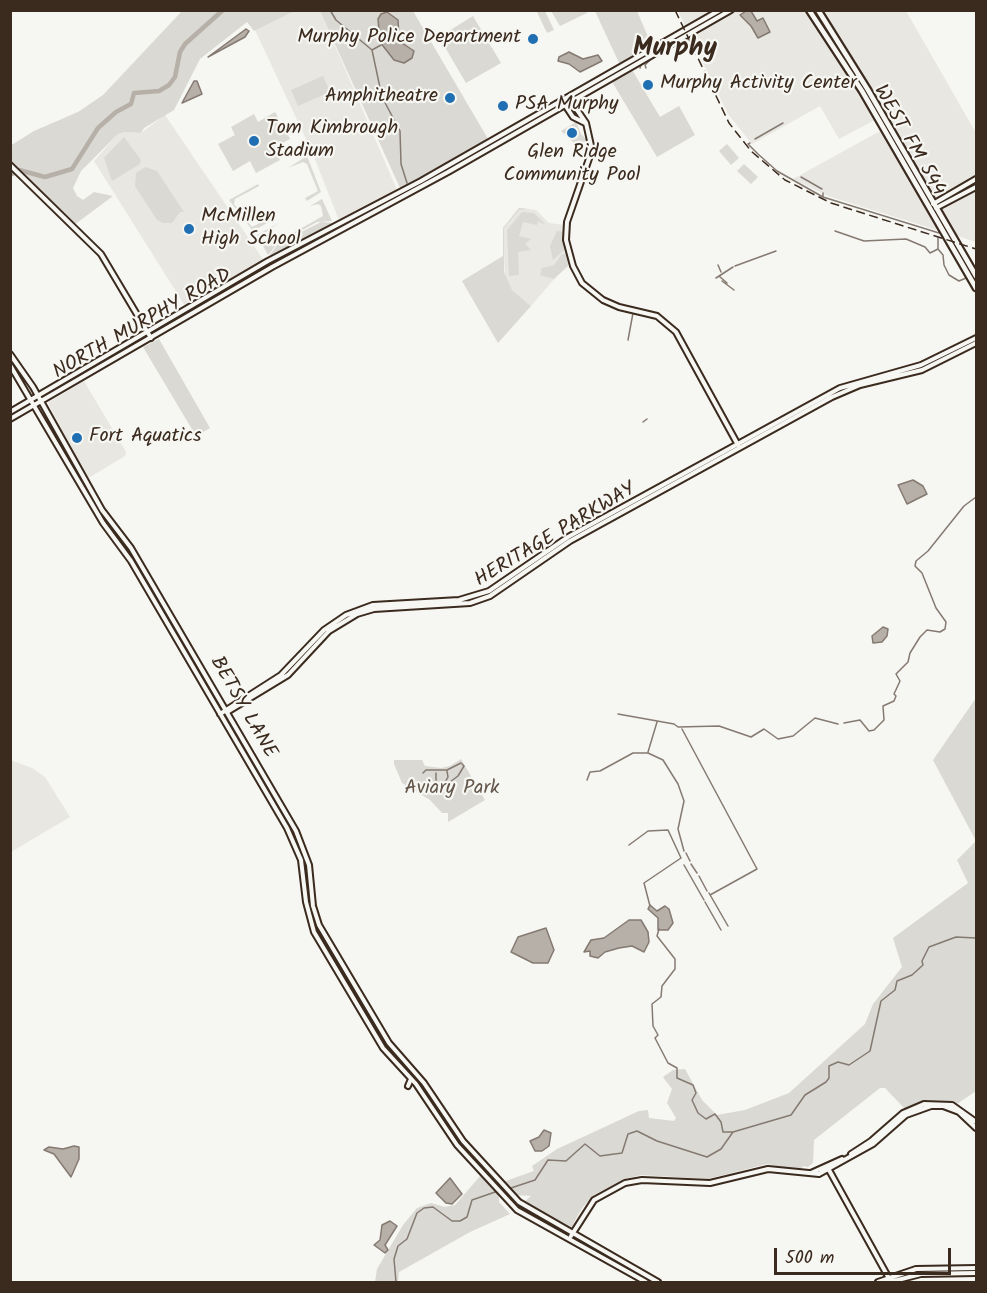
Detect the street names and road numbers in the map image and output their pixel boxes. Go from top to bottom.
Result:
street label: WEST FM 544 [867,81,949,201]
street label: NORTH MURPHY ROAD [50,264,236,386]
street label: HERITAGE PARKWAY [471,478,641,594]
street label: BETSY LANE [203,653,281,763]

